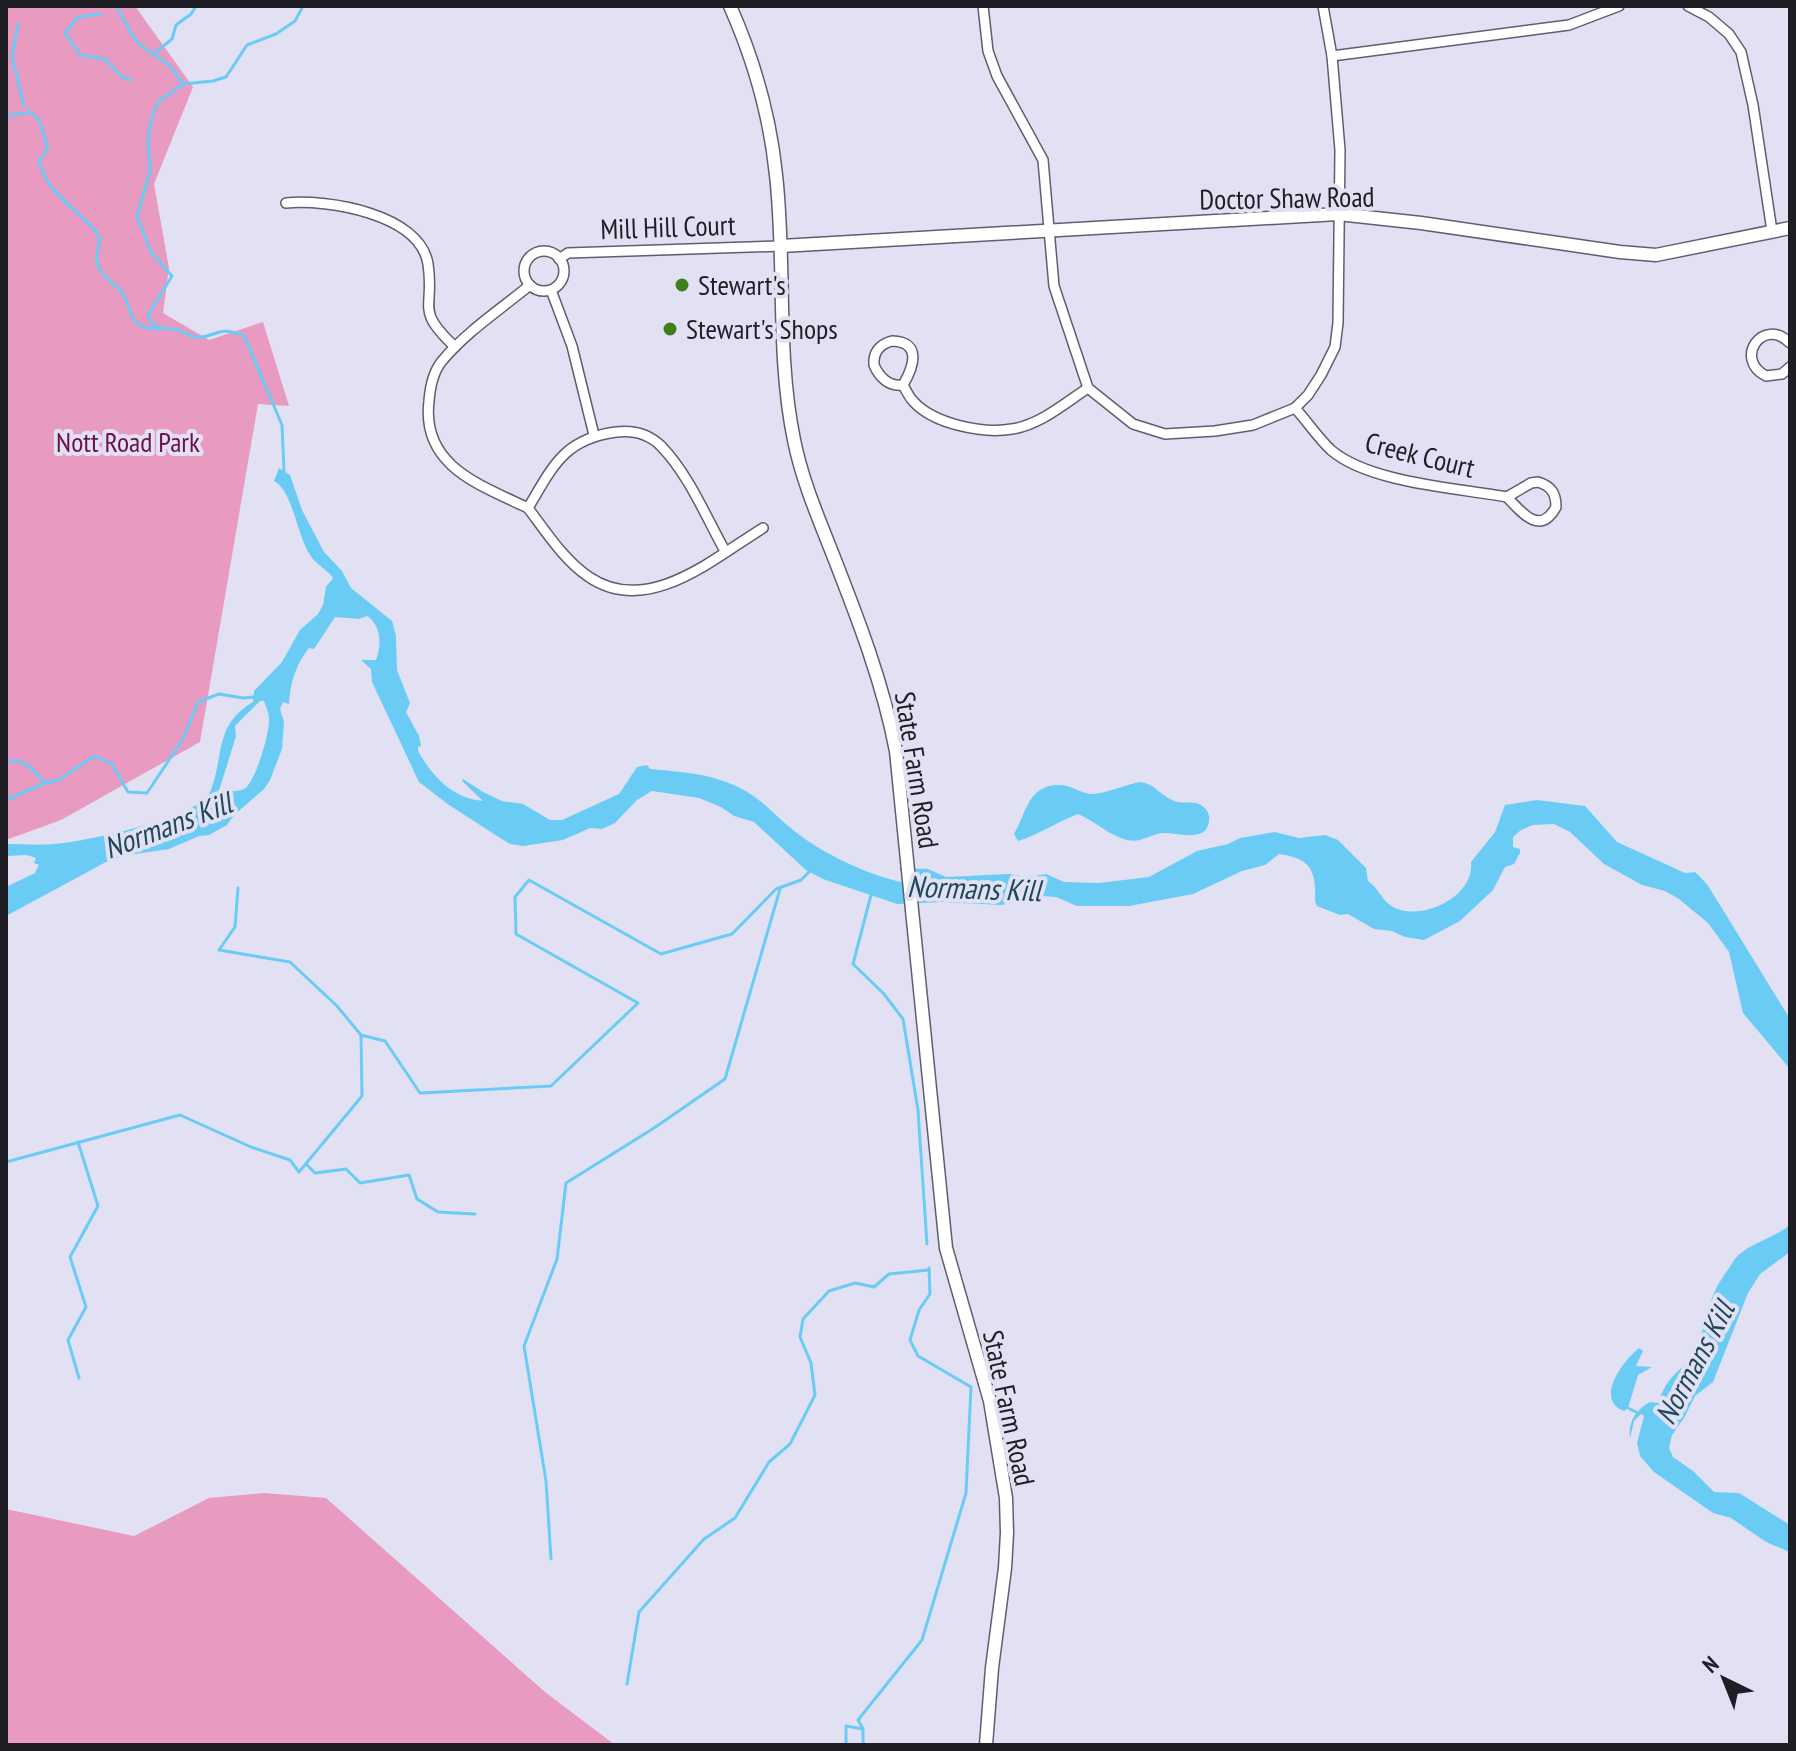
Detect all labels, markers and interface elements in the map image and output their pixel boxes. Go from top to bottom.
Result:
street label: Doctor Shaw Road [1199,177,1375,218]
street label: Mill Hill Court [600,206,737,247]
place label: Stewart's [698,266,786,303]
marker: Stewart's [673,276,691,294]
place label: Stewart's Shops [686,310,838,347]
marker: Stewart's Shops [661,320,679,338]
park label: Nott Road Park [56,423,200,460]
street label: Creek Court [1362,423,1479,486]
street label: State Farm Road [887,689,948,851]
water label: Normans Kill [98,781,240,867]
water label: Normans Kill [907,866,1045,909]
water label: Normans Kill [1645,1291,1744,1431]
street label: State Farm Road [975,1327,1044,1489]
north arrow [1684,1639,1764,1719]
text: N [1696,1650,1724,1679]

